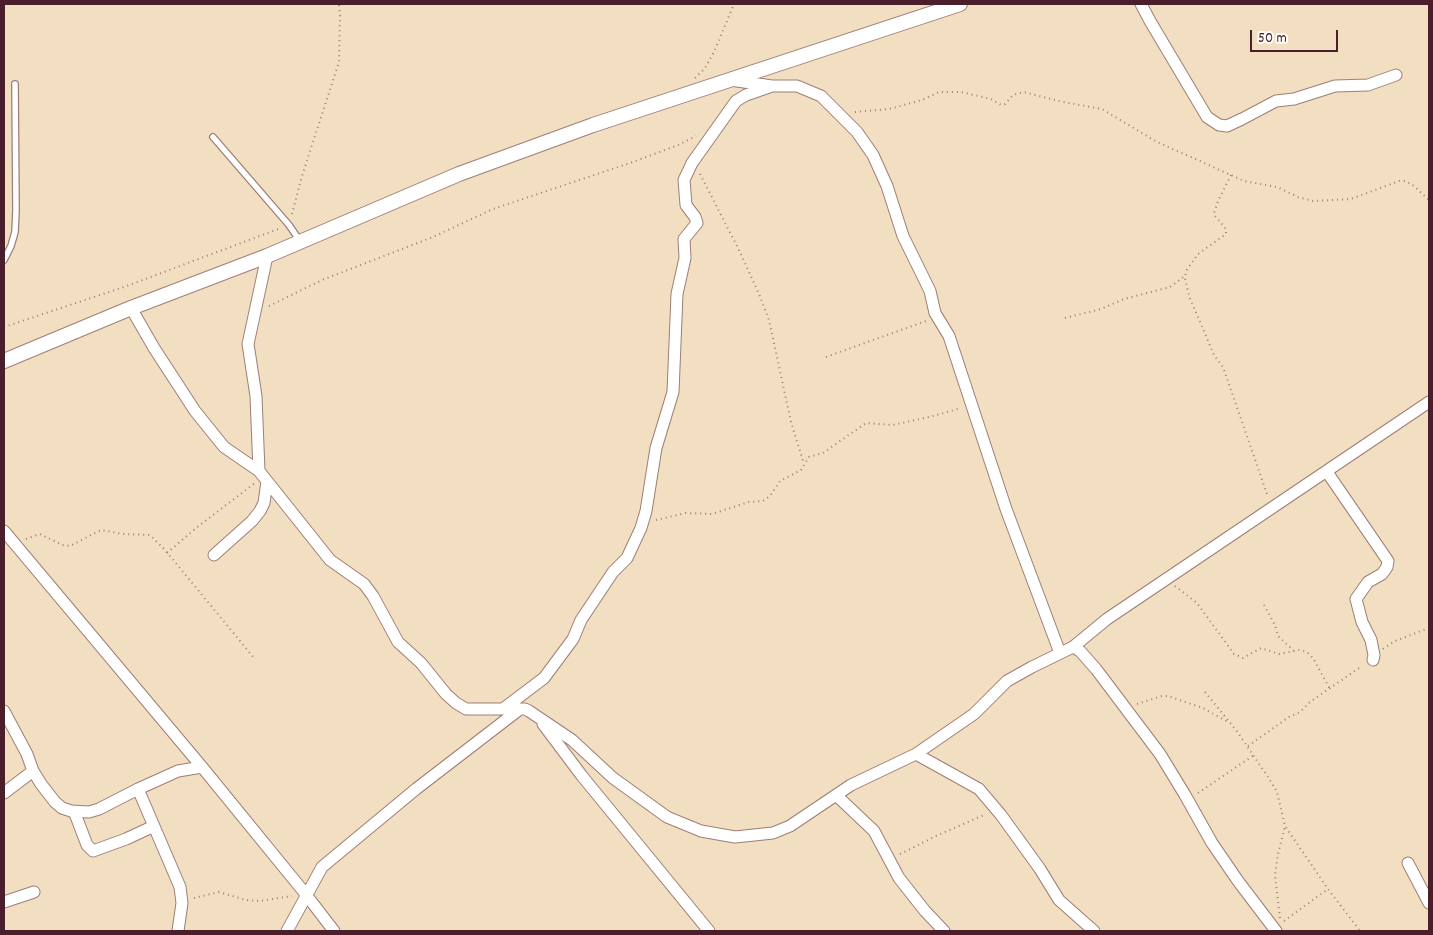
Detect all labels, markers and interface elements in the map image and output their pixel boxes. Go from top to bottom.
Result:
scale bar [1253,20,1340,52]
text: 50 m [1258,28,1287,50]

